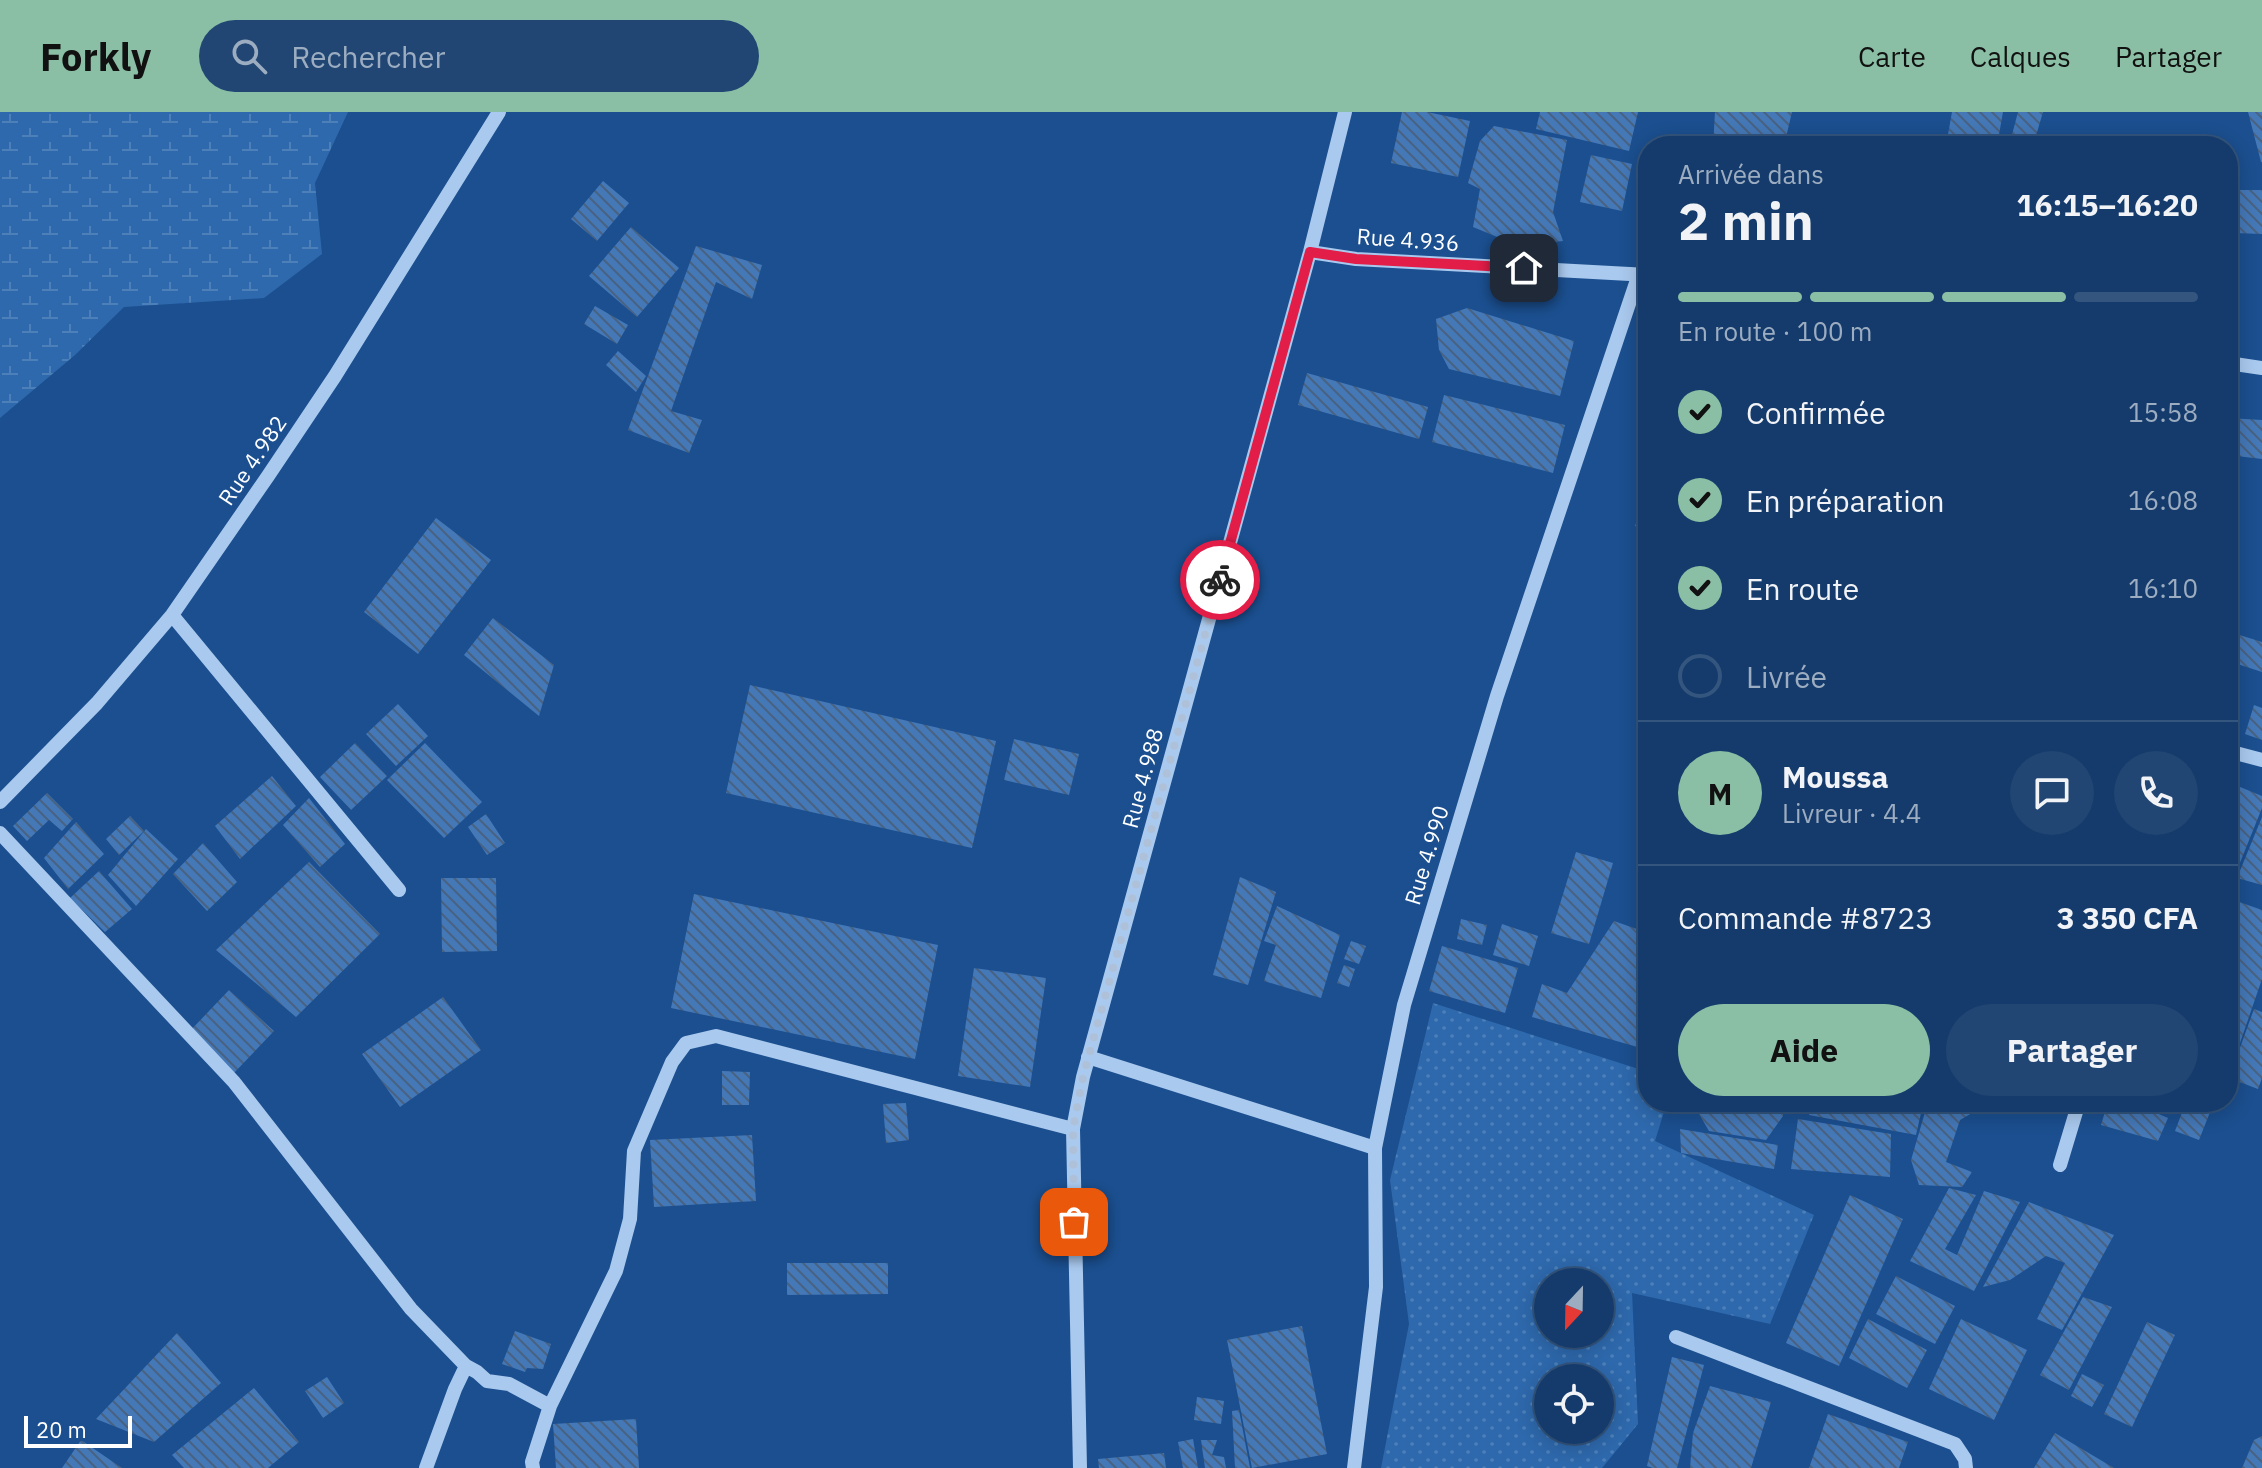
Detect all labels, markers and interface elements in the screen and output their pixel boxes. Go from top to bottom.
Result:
search box [199,20,759,92]
text: Forkly [40,32,151,81]
icon: search [227,34,271,78]
text: Rechercher [291,37,446,76]
text: Carte [1858,38,1926,75]
text: Calques [1970,38,2071,75]
text: Partager [2115,38,2222,75]
text: Arrivée dans [1678,157,1824,191]
text: 16:15–16:20 [2017,185,2198,224]
text: 2 min [1678,187,1814,254]
street label: Rue 4.936 [1356,221,1460,257]
pin [1490,234,1558,302]
icon: home [1502,246,1546,290]
text: En route · 100 m [1678,314,1872,348]
icon: check [1678,390,1722,434]
text: Confirmée [1746,393,1886,432]
text: 15:58 [2128,395,2198,429]
street label: Rue 4.982 [211,409,293,511]
icon: check [1678,478,1722,522]
text: En préparation [1746,481,1945,520]
text: 16:08 [2128,483,2198,517]
courier [1180,540,1260,620]
icon: bike [1198,558,1242,602]
icon: check [1678,566,1722,610]
text: En route [1746,569,1859,608]
text: 16:10 [2128,571,2198,605]
text: Livrée [1746,657,1827,696]
street label: Rue 4.988 [1115,725,1169,831]
button: chat [2010,751,2094,835]
button: phone [2114,751,2198,835]
text: Moussa [1782,757,1888,796]
text: M [1708,774,1732,813]
text: Livreur · 4.4 [1782,796,1921,830]
street label: Rue 4.990 [1397,802,1455,908]
text: Commande #8723 [1678,898,1933,937]
text: 3 350 CFA [2057,898,2198,937]
button: Aide [1678,1004,1930,1096]
button: Partager [1946,1004,2198,1096]
pin [1040,1188,1108,1256]
icon: bag [1052,1200,1096,1244]
north arrow [1534,1268,1614,1348]
map controls [1534,1268,1614,1444]
button: locate [1534,1364,1614,1444]
scale bar [24,1412,132,1448]
text: 20 m [36,1415,87,1444]

